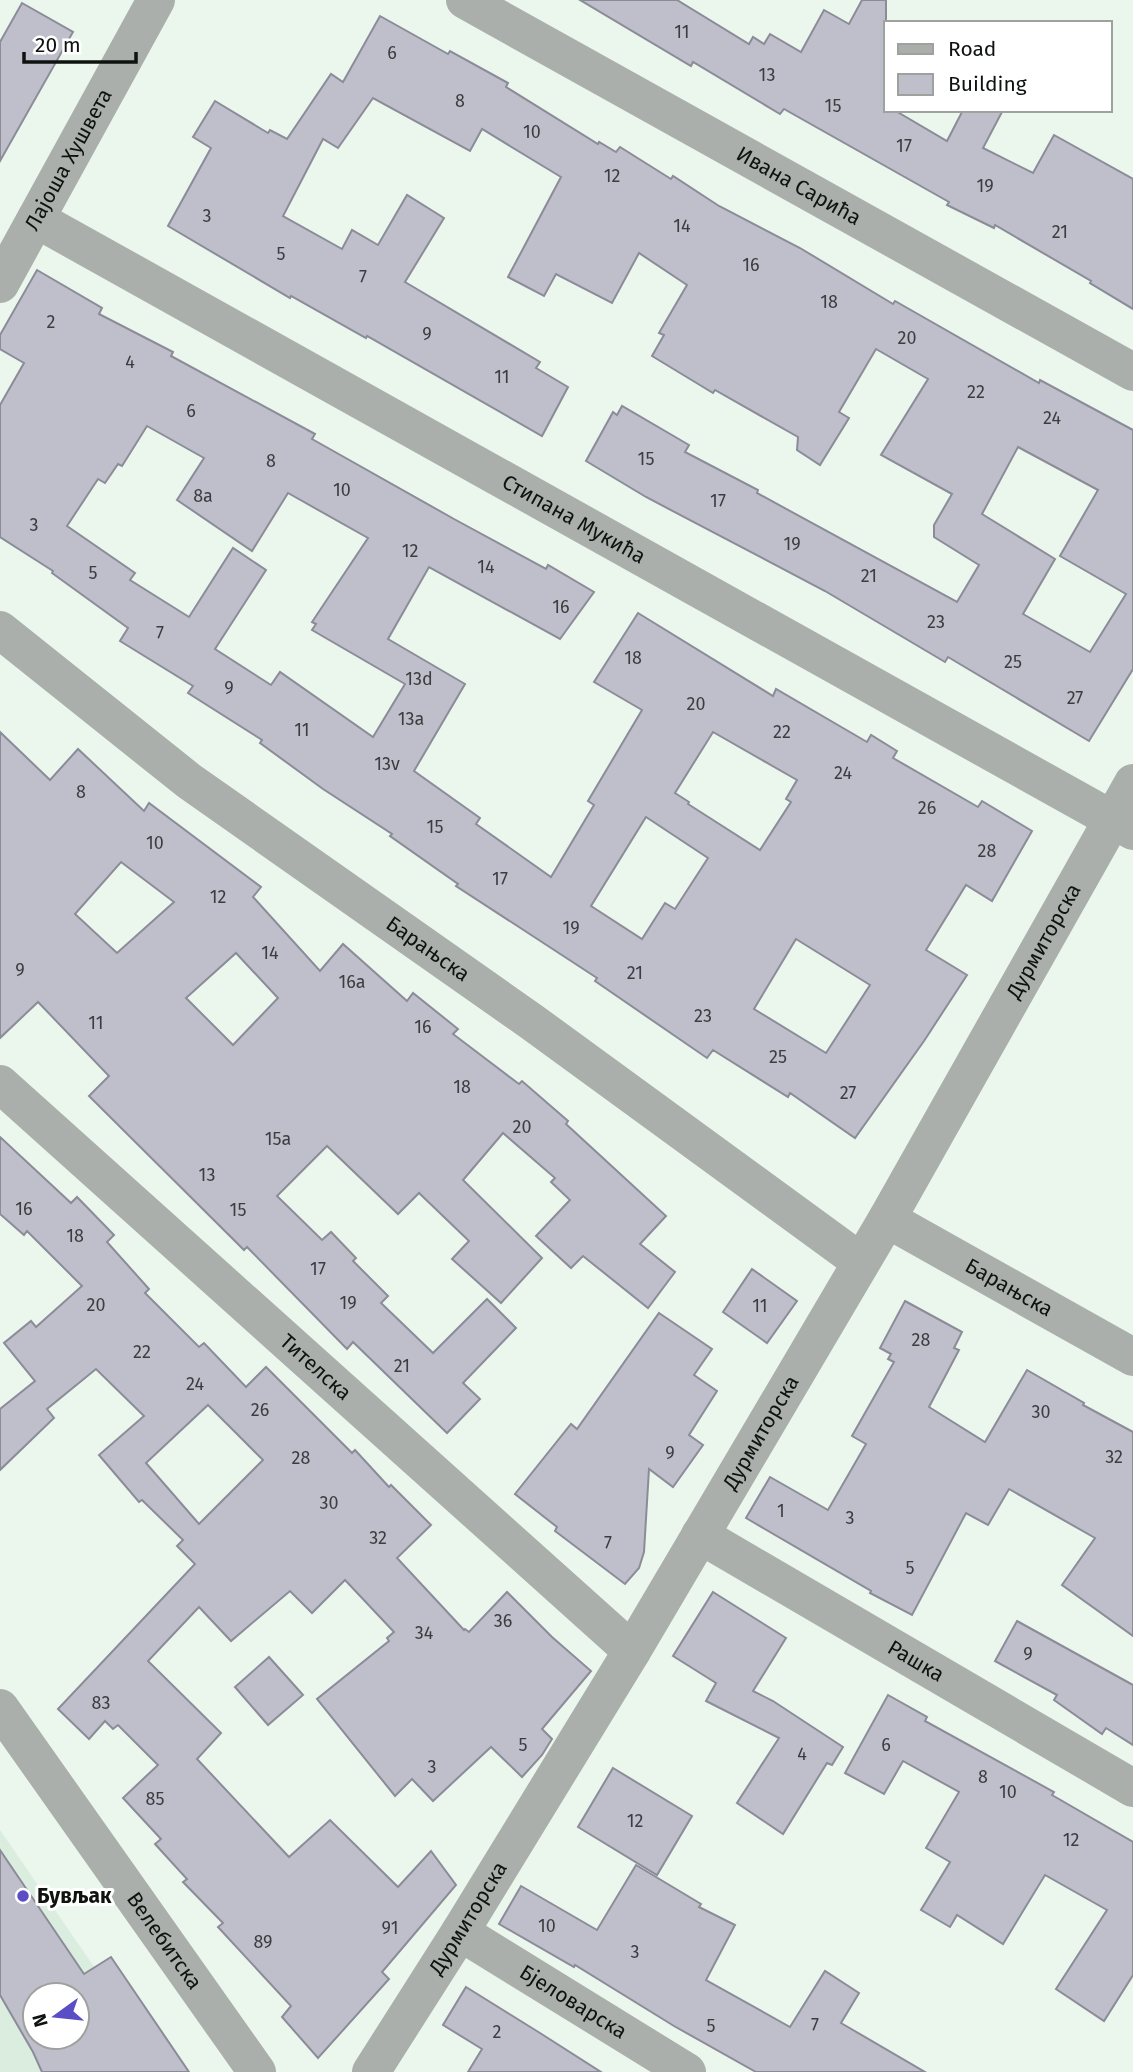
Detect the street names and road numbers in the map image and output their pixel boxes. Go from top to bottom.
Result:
street label: Лајоша Хушвета [19,84,118,235]
street label: Ивана Сарића [732,141,866,231]
street label: Стипана Мукића [498,469,650,569]
street label: Дурмиторска [1000,879,1087,1004]
street label: Барањска [381,911,475,987]
street label: Барањска [961,1253,1058,1322]
street label: Тителска [274,1328,357,1406]
street label: Дурмиторска [717,1371,805,1495]
street label: Рашка [883,1634,949,1688]
street label: Дурмиторска [423,1857,513,1980]
street label: Велебитска [121,1887,208,1995]
street label: Бјеловарска [515,1959,632,2045]

